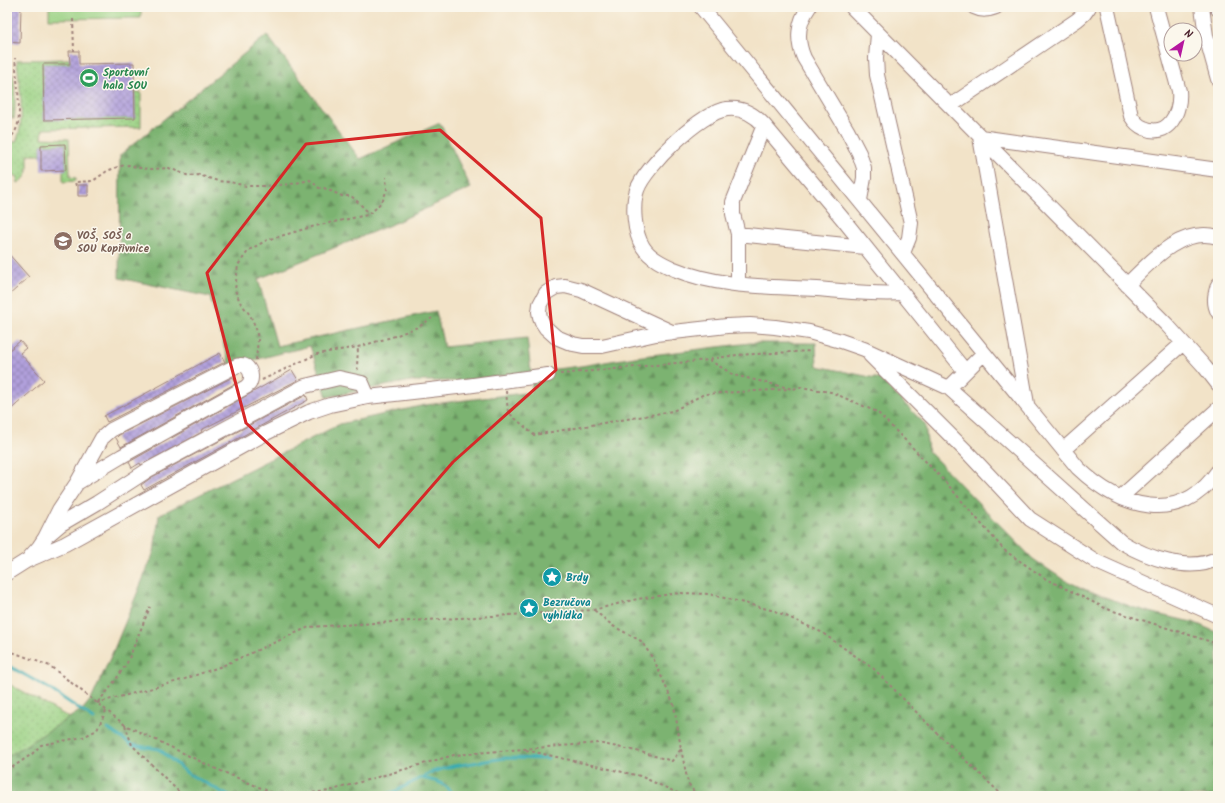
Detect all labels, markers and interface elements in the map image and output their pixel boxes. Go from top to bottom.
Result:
north arrow [1163,22,1203,62]
text: N [1180,25,1196,44]
place label: Sportovní hala SOU [103,64,150,95]
sports icon: Sportovní hala SOU [78,67,100,89]
place label: VOŠ, SOŠ a SOU Kopřivnice [77,227,150,258]
school or university icon: VOŠ, SOŠ a SOU Kopřivnice [52,230,74,252]
place icon: Brdy [541,566,563,588]
place label: Brdy [566,569,589,587]
place label: Bezručova vyhlídka [543,594,591,625]
place icon: Bezručova vyhlídka [518,597,540,619]

